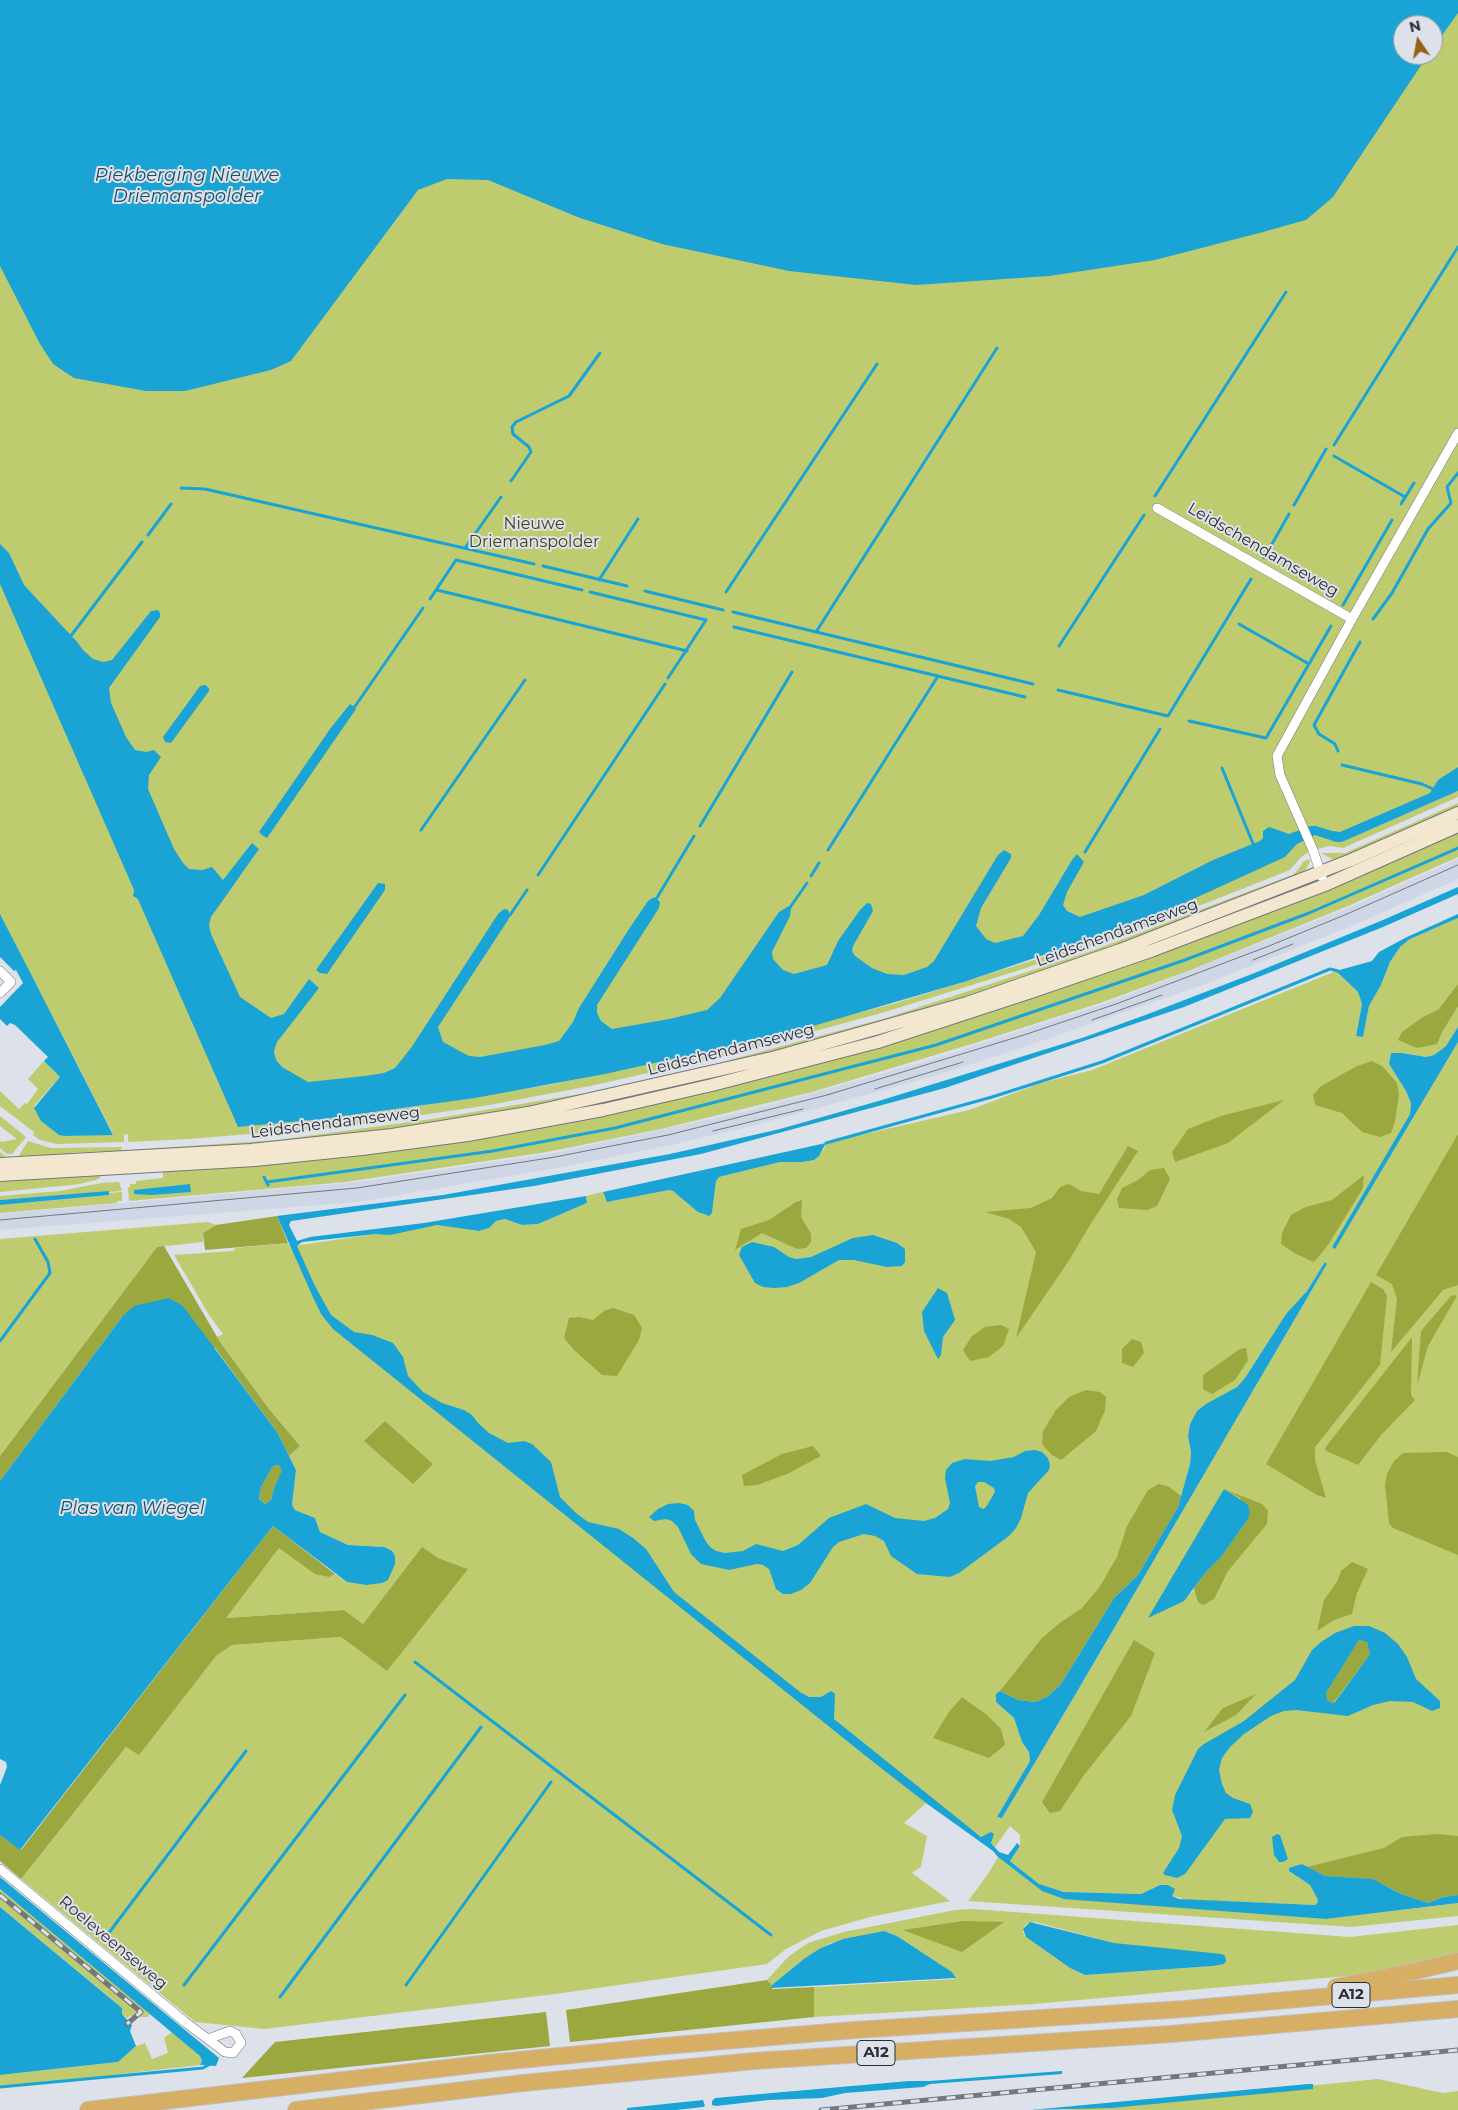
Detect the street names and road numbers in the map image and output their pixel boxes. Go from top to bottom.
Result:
street label: Leidschendamseweg [1184,499,1342,601]
street label: Leidschendamseweg [1033,895,1201,971]
street label: Leidschendamseweg [646,1020,816,1080]
street label: Leidschendamseweg [249,1103,421,1143]
street label: Roeleveenseweg [55,1892,171,1994]
road number: A12 [1332,1982,1370,2008]
road number: A12 [857,2040,895,2066]

